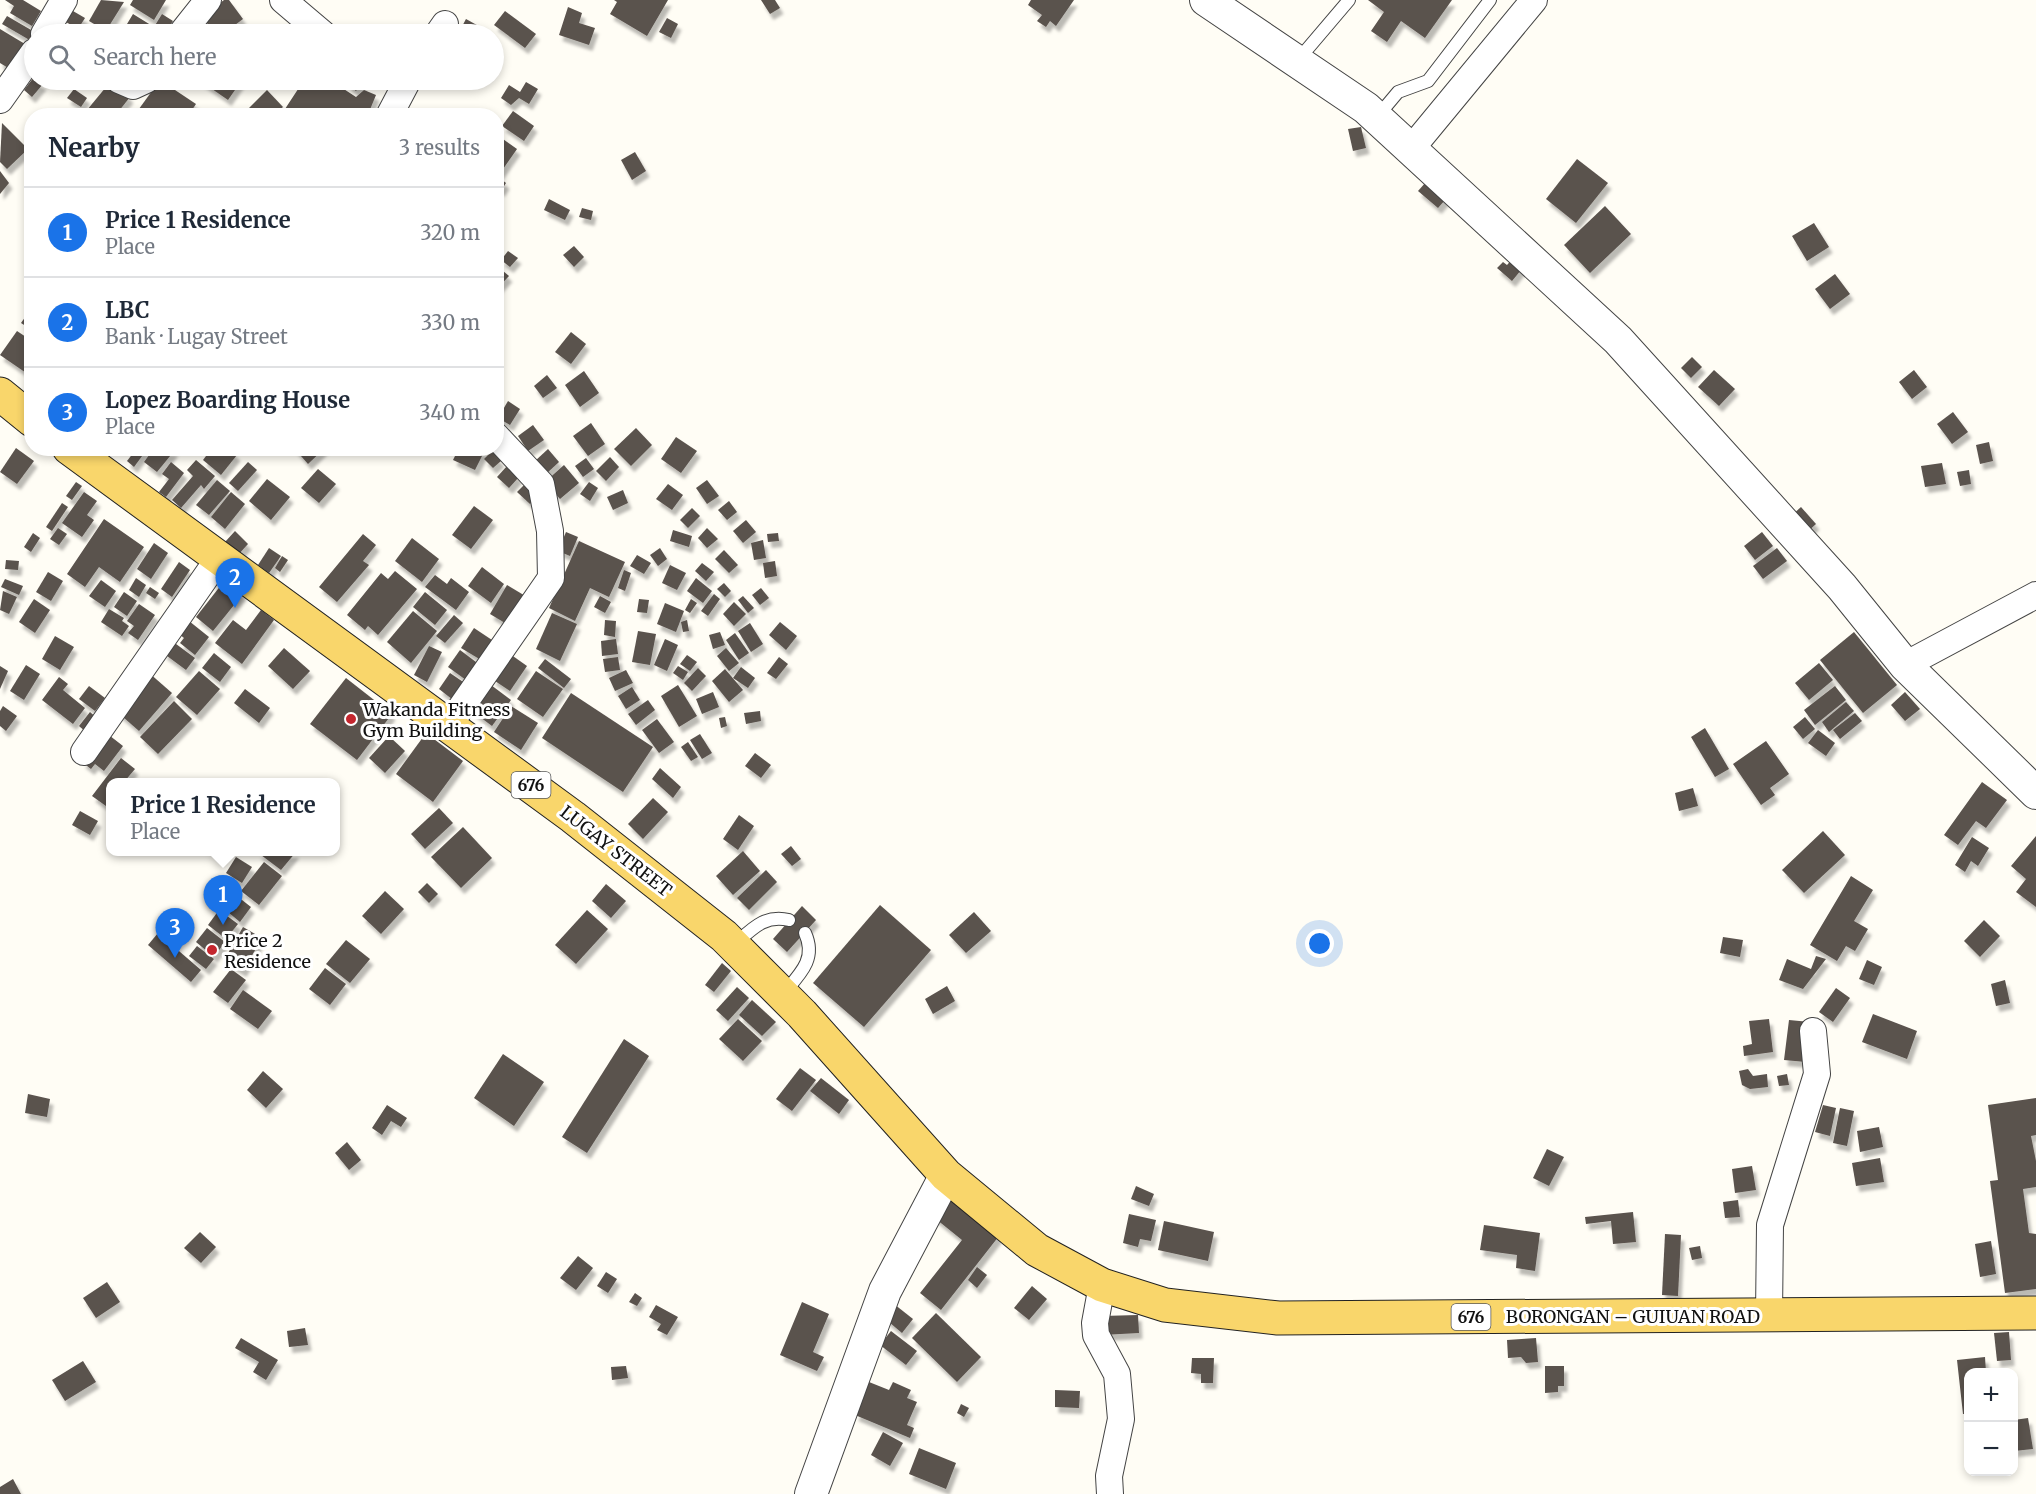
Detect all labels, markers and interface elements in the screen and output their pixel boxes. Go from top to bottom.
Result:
search box [24,24,504,90]
icon: search [45,41,78,74]
text: Search here [93,43,216,71]
text: Nearby [48,131,140,164]
text: 3 results [399,135,480,160]
text: Price 1 Residence [105,206,291,234]
text: 1 [63,220,72,245]
text: 320 m [420,220,480,245]
text: Place [105,234,155,259]
text: LBC [105,296,149,324]
text: 2 [62,310,73,335]
text: 330 m [421,310,480,335]
text: Bank · Lugay Street [105,324,288,349]
text: Lopez Boarding House [105,386,350,414]
text: 3 [62,400,73,425]
text: 340 m [419,400,480,425]
text: Place [105,414,155,439]
pin: 2 [216,558,254,608]
place label: Wakanda Fitness Gym Building [362,698,511,742]
marker: Wakanda Fitness Gym Building [344,712,358,726]
road number: 676 [512,772,550,798]
popup [106,778,340,856]
text: Price 1 Residence [130,791,316,819]
street label: LUGAY STREET [556,800,677,902]
text: Place [130,819,180,844]
pin: 1 [204,876,242,925]
pin: 3 [156,908,195,958]
place label: Price 2 Residence [224,929,311,973]
your location [1305,929,1334,958]
marker: Price 2 Residence [205,943,219,957]
road number: 676 [1452,1304,1490,1330]
street label: BORONGAN – GUIUAN ROAD [1506,1305,1760,1328]
map controls [1964,1368,2018,1476]
button: + [1964,1368,2018,1422]
button: − [1964,1422,2018,1476]

